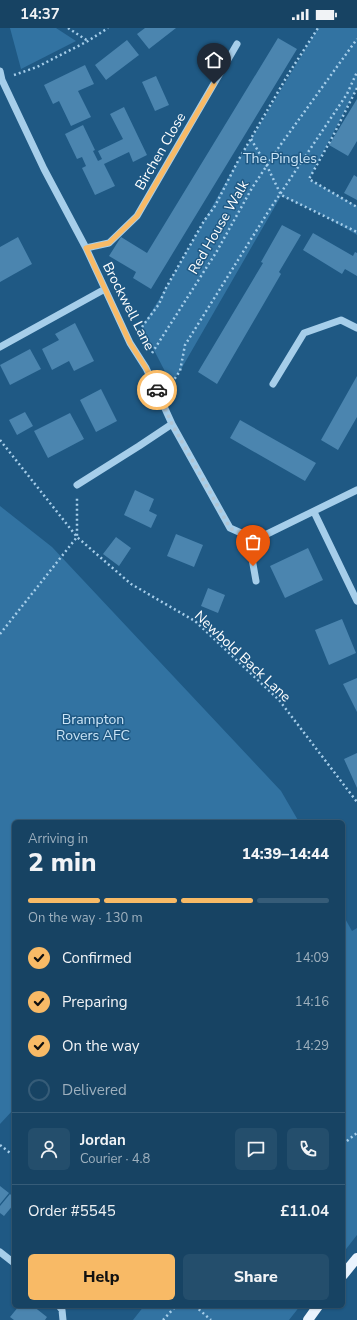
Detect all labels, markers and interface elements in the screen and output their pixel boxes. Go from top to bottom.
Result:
text: 14:37 [20,4,60,24]
pin [197,43,231,84]
icon: home [203,49,225,71]
street label: Birchen Close [131,109,190,193]
park label: The Pingles [243,149,317,168]
street label: Red House Walk [184,176,254,278]
street label: Brockwell Lane [98,259,159,354]
courier [137,370,177,410]
icon: car [146,379,168,401]
pin [236,525,270,566]
icon: bag [242,531,264,553]
street label: Newbold Back Lane [190,607,295,706]
park label: Brampton Rovers AFC [56,710,130,745]
text: Arriving in [28,830,88,848]
text: 14:39–14:44 [242,844,329,864]
text: 2 min [28,845,96,880]
text: On the way · 130 m [28,909,143,927]
icon: check [28,947,50,969]
text: Confirmed [62,948,132,968]
text: 14:09 [295,949,329,967]
icon: check [28,991,50,1013]
text: Preparing [62,992,127,1012]
text: 14:16 [295,993,329,1011]
icon: check [28,1035,50,1057]
text: On the way [62,1036,140,1056]
text: 14:29 [295,1037,329,1055]
text: Delivered [62,1080,127,1100]
button: person [28,1128,70,1170]
button: chat [235,1128,277,1170]
button: phone [287,1128,329,1170]
text: Jordan [80,1130,126,1150]
text: Courier · 4.8 [80,1150,150,1168]
text: Order #5545 [28,1201,116,1221]
text: £11.04 [280,1201,329,1221]
button: Help [28,1254,175,1300]
button: Share [183,1254,329,1300]

